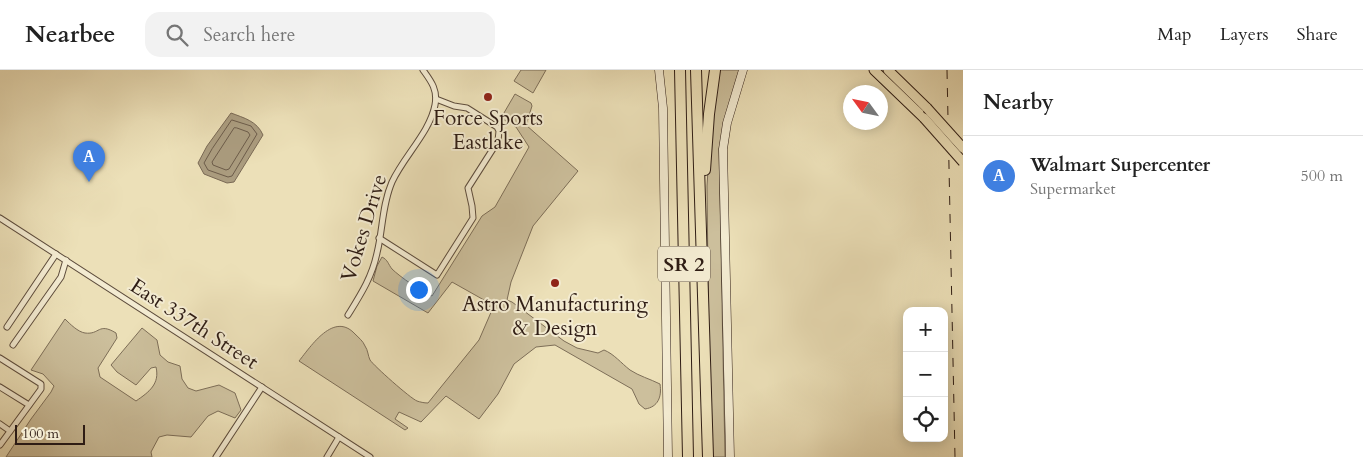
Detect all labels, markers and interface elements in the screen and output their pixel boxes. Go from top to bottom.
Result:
search box [145,12,495,57]
text: Nearbee [25,18,115,51]
icon: search [163,21,191,49]
text: Search here [203,22,295,48]
text: Map [1157,22,1192,47]
text: Layers [1220,22,1269,47]
text: Share [1297,22,1338,47]
north arrow [843,85,888,130]
text: Nearby [983,88,1054,117]
marker: Force Sports Eastlake [482,91,494,103]
place label: Force Sports Eastlake [433,104,543,157]
pin: A [73,141,105,182]
text: Walmart Supercenter [1030,152,1210,178]
text: A [993,165,1005,187]
text: 500 m [1301,165,1343,187]
street label: Vokes Drive [334,171,394,285]
text: Supermarket [1030,178,1116,200]
road number: SR 2 [658,246,710,282]
street label: East 337th Street [124,272,264,377]
your location [406,277,432,303]
marker: Astro Manufacturing & Design [549,277,561,289]
place label: Astro Manufacturing & Design [462,290,648,343]
map controls [903,307,948,442]
button: + [903,307,948,352]
button: − [903,352,948,397]
button: locate [903,397,948,442]
scale bar [15,422,85,445]
text: 100 m [22,424,59,443]

